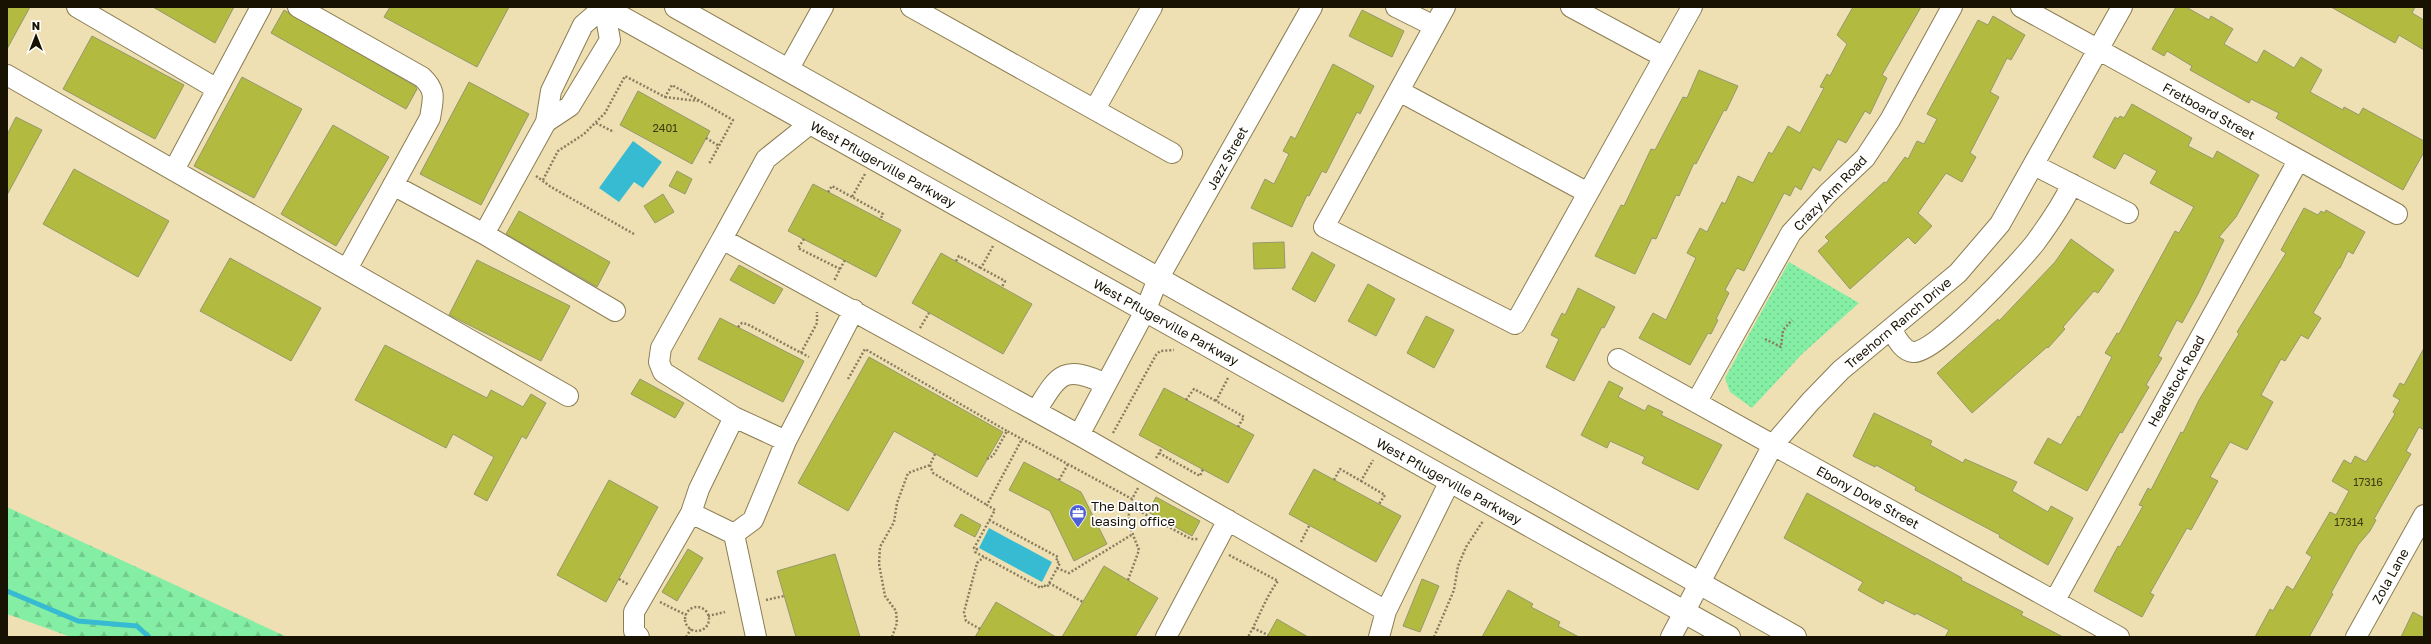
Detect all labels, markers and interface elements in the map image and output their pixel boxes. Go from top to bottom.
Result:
north arrow [16,16,56,56]
text: N [32,19,40,32]
street label: Fretboard Street [2160,79,2258,143]
street label: West Pflugerville Parkway [807,117,959,211]
house number: 2401 [652,121,678,134]
street label: Jazz Street [1203,124,1251,192]
street label: Crazy Arm Road [1790,152,1870,234]
street label: Treehorn Ranch Drive [1842,274,1954,372]
street label: West Pflugerville Parkway [1090,275,1242,369]
street label: Headstock Road [2144,332,2208,430]
street label: West Pflugerville Parkway [1373,434,1525,528]
street label: Ebony Dove Street [1814,462,1922,532]
house number: 17316 [2353,475,2383,488]
place label: The Dalton leasing office [1091,498,1175,529]
office icon: The Dalton leasing office [1068,503,1088,528]
house number: 17314 [2334,515,2364,528]
street label: Zola Lane [2368,546,2412,606]

